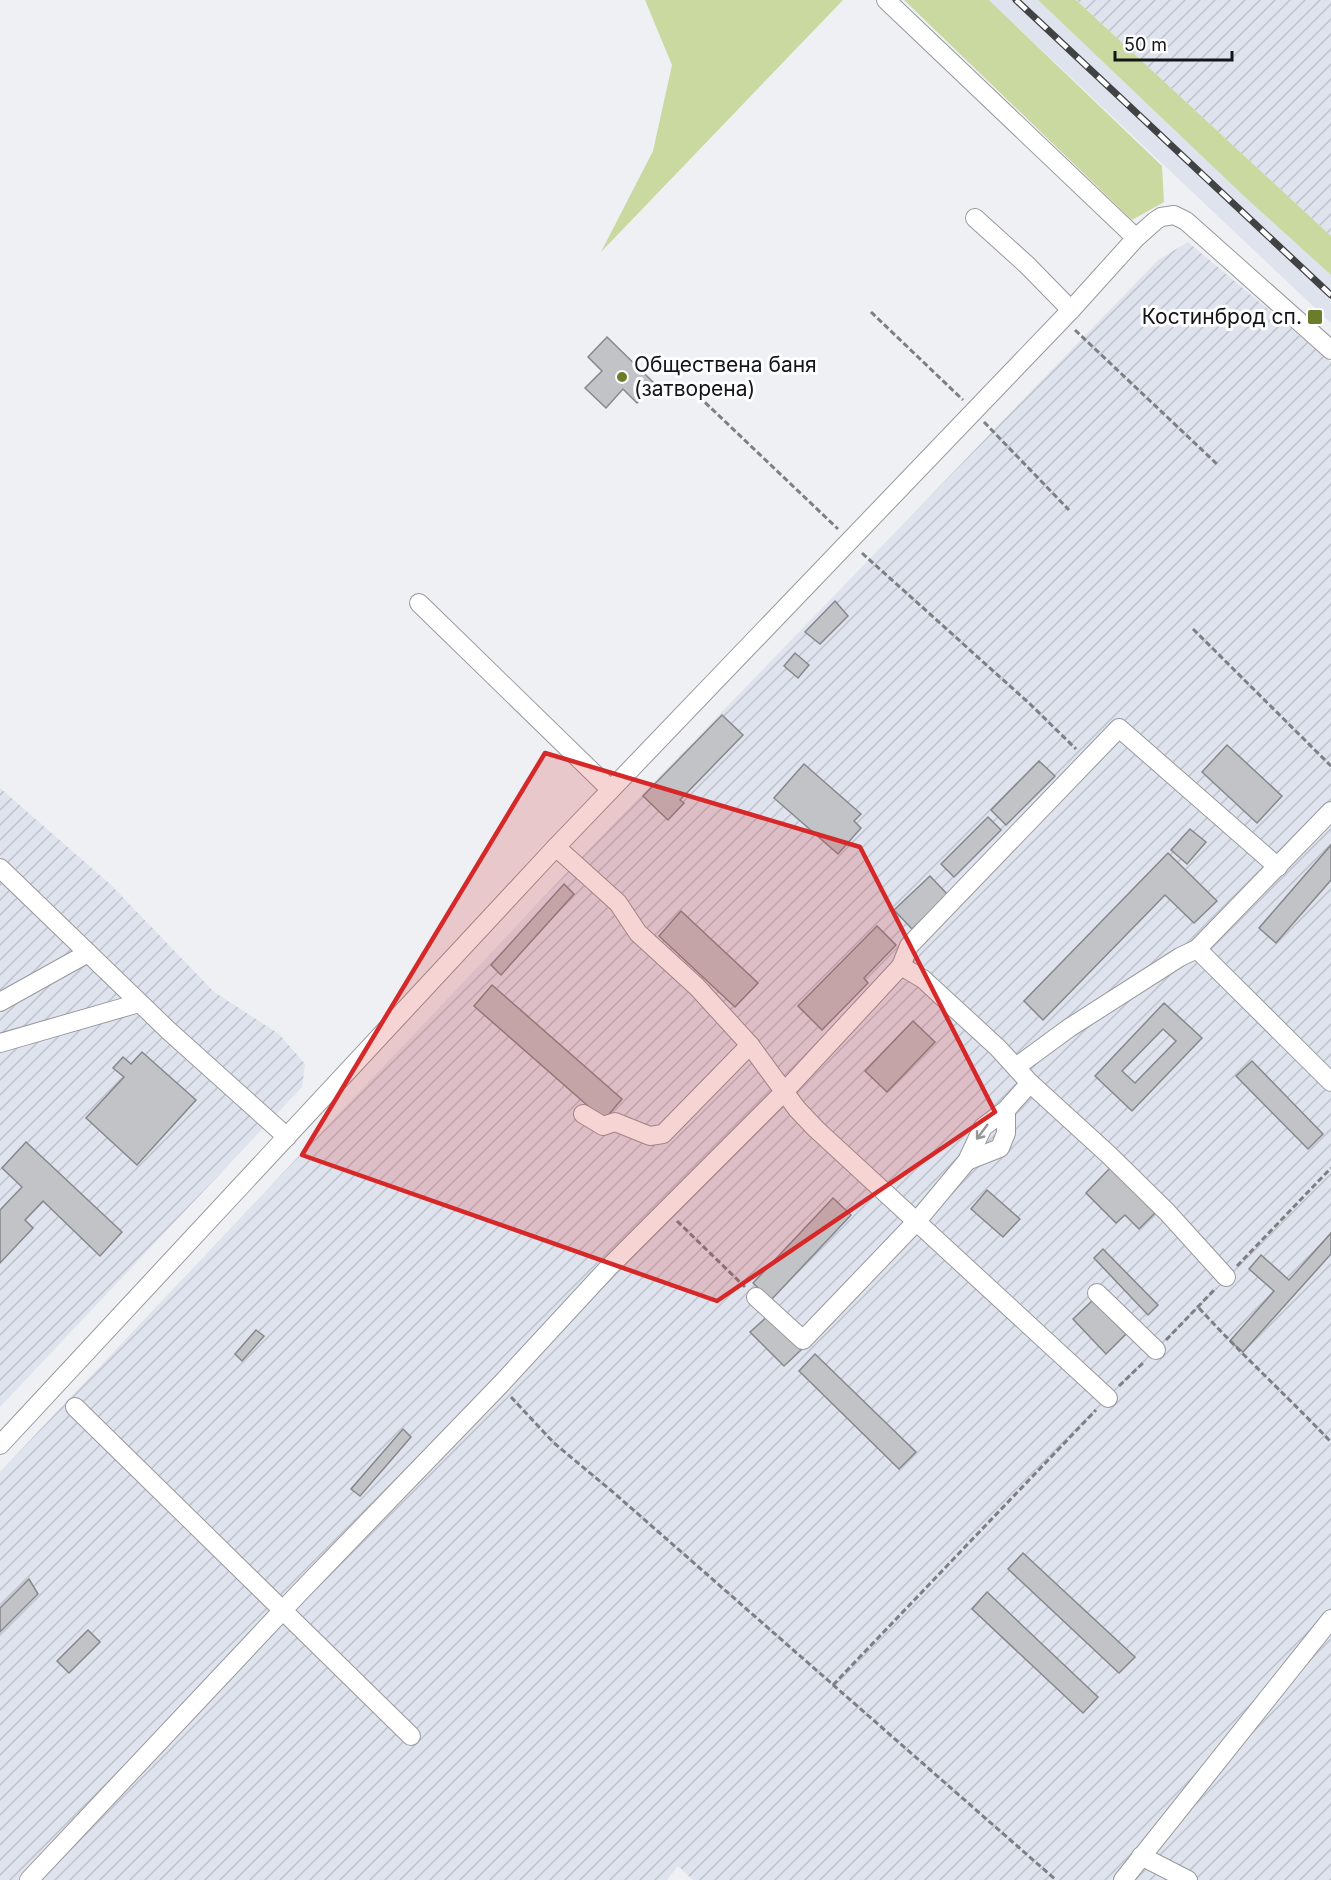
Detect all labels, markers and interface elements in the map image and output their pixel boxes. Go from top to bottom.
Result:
scale bar [1115,24,1232,62]
text: 50 m [1124,34,1167,55]
place label: Костинброд сп. [1142,304,1302,329]
marker: Костинброд сп. [1306,308,1324,326]
place label: Обществена баня (затворена) [634,352,817,401]
marker: Обществена баня (затворена) [615,370,629,384]
one-way arrow [976,1124,989,1140]

